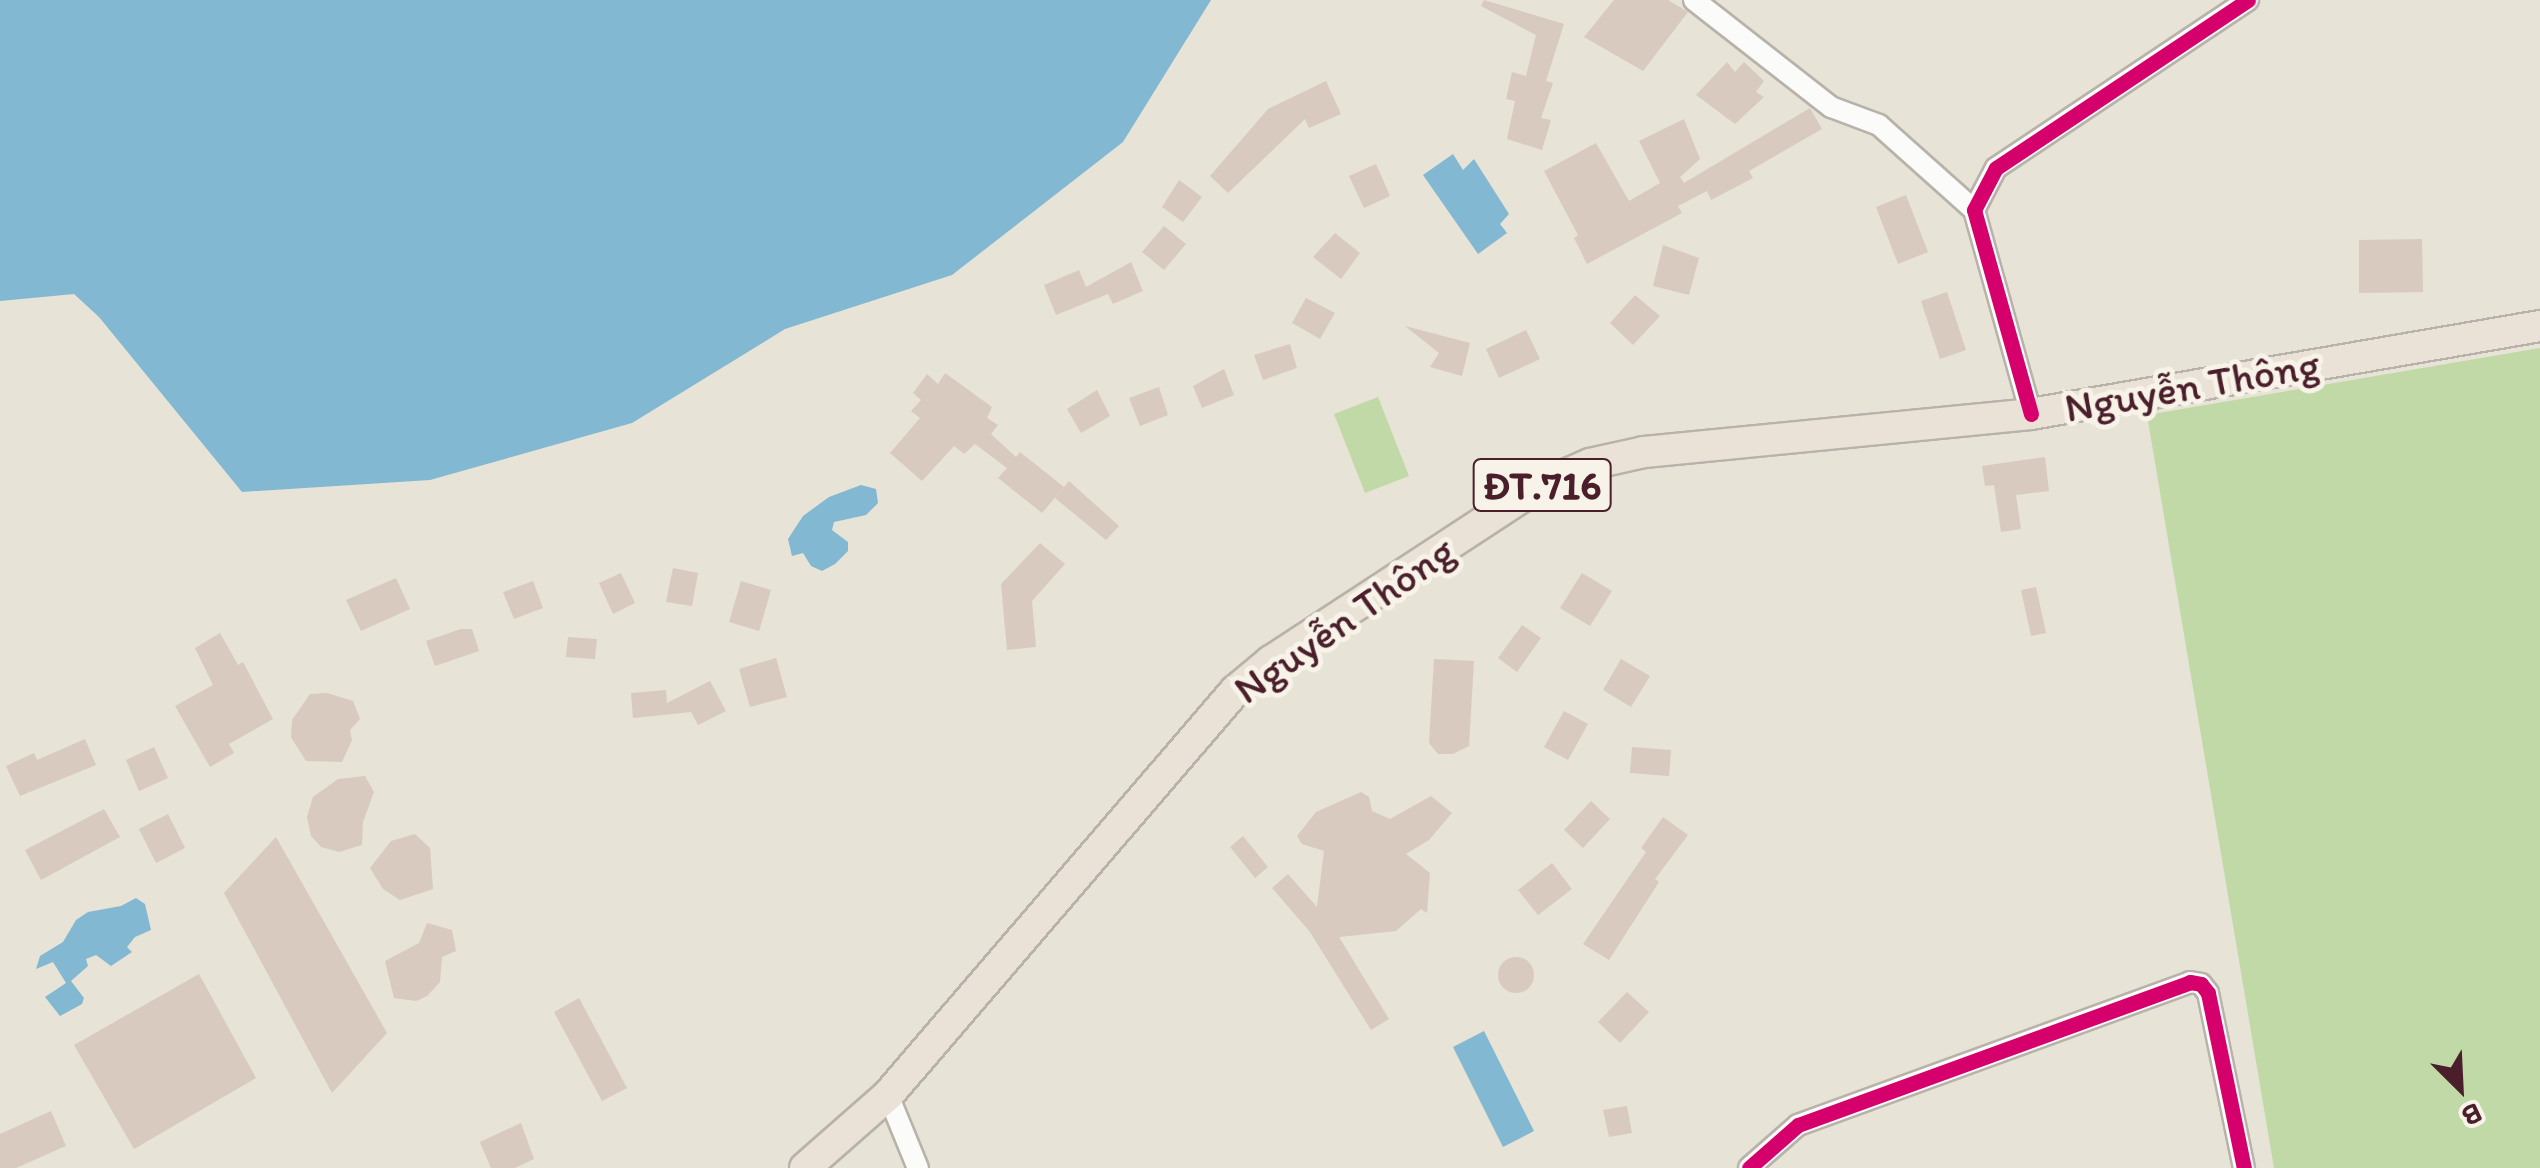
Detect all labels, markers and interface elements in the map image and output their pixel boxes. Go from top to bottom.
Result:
street label: Nguyễn Thông [2061,339,2323,433]
road number: ĐT.716 [1472,450,1612,520]
street label: Nguyễn Thông [1224,525,1464,715]
north arrow [2410,1038,2510,1138]
text: B [2457,1096,2487,1135]

